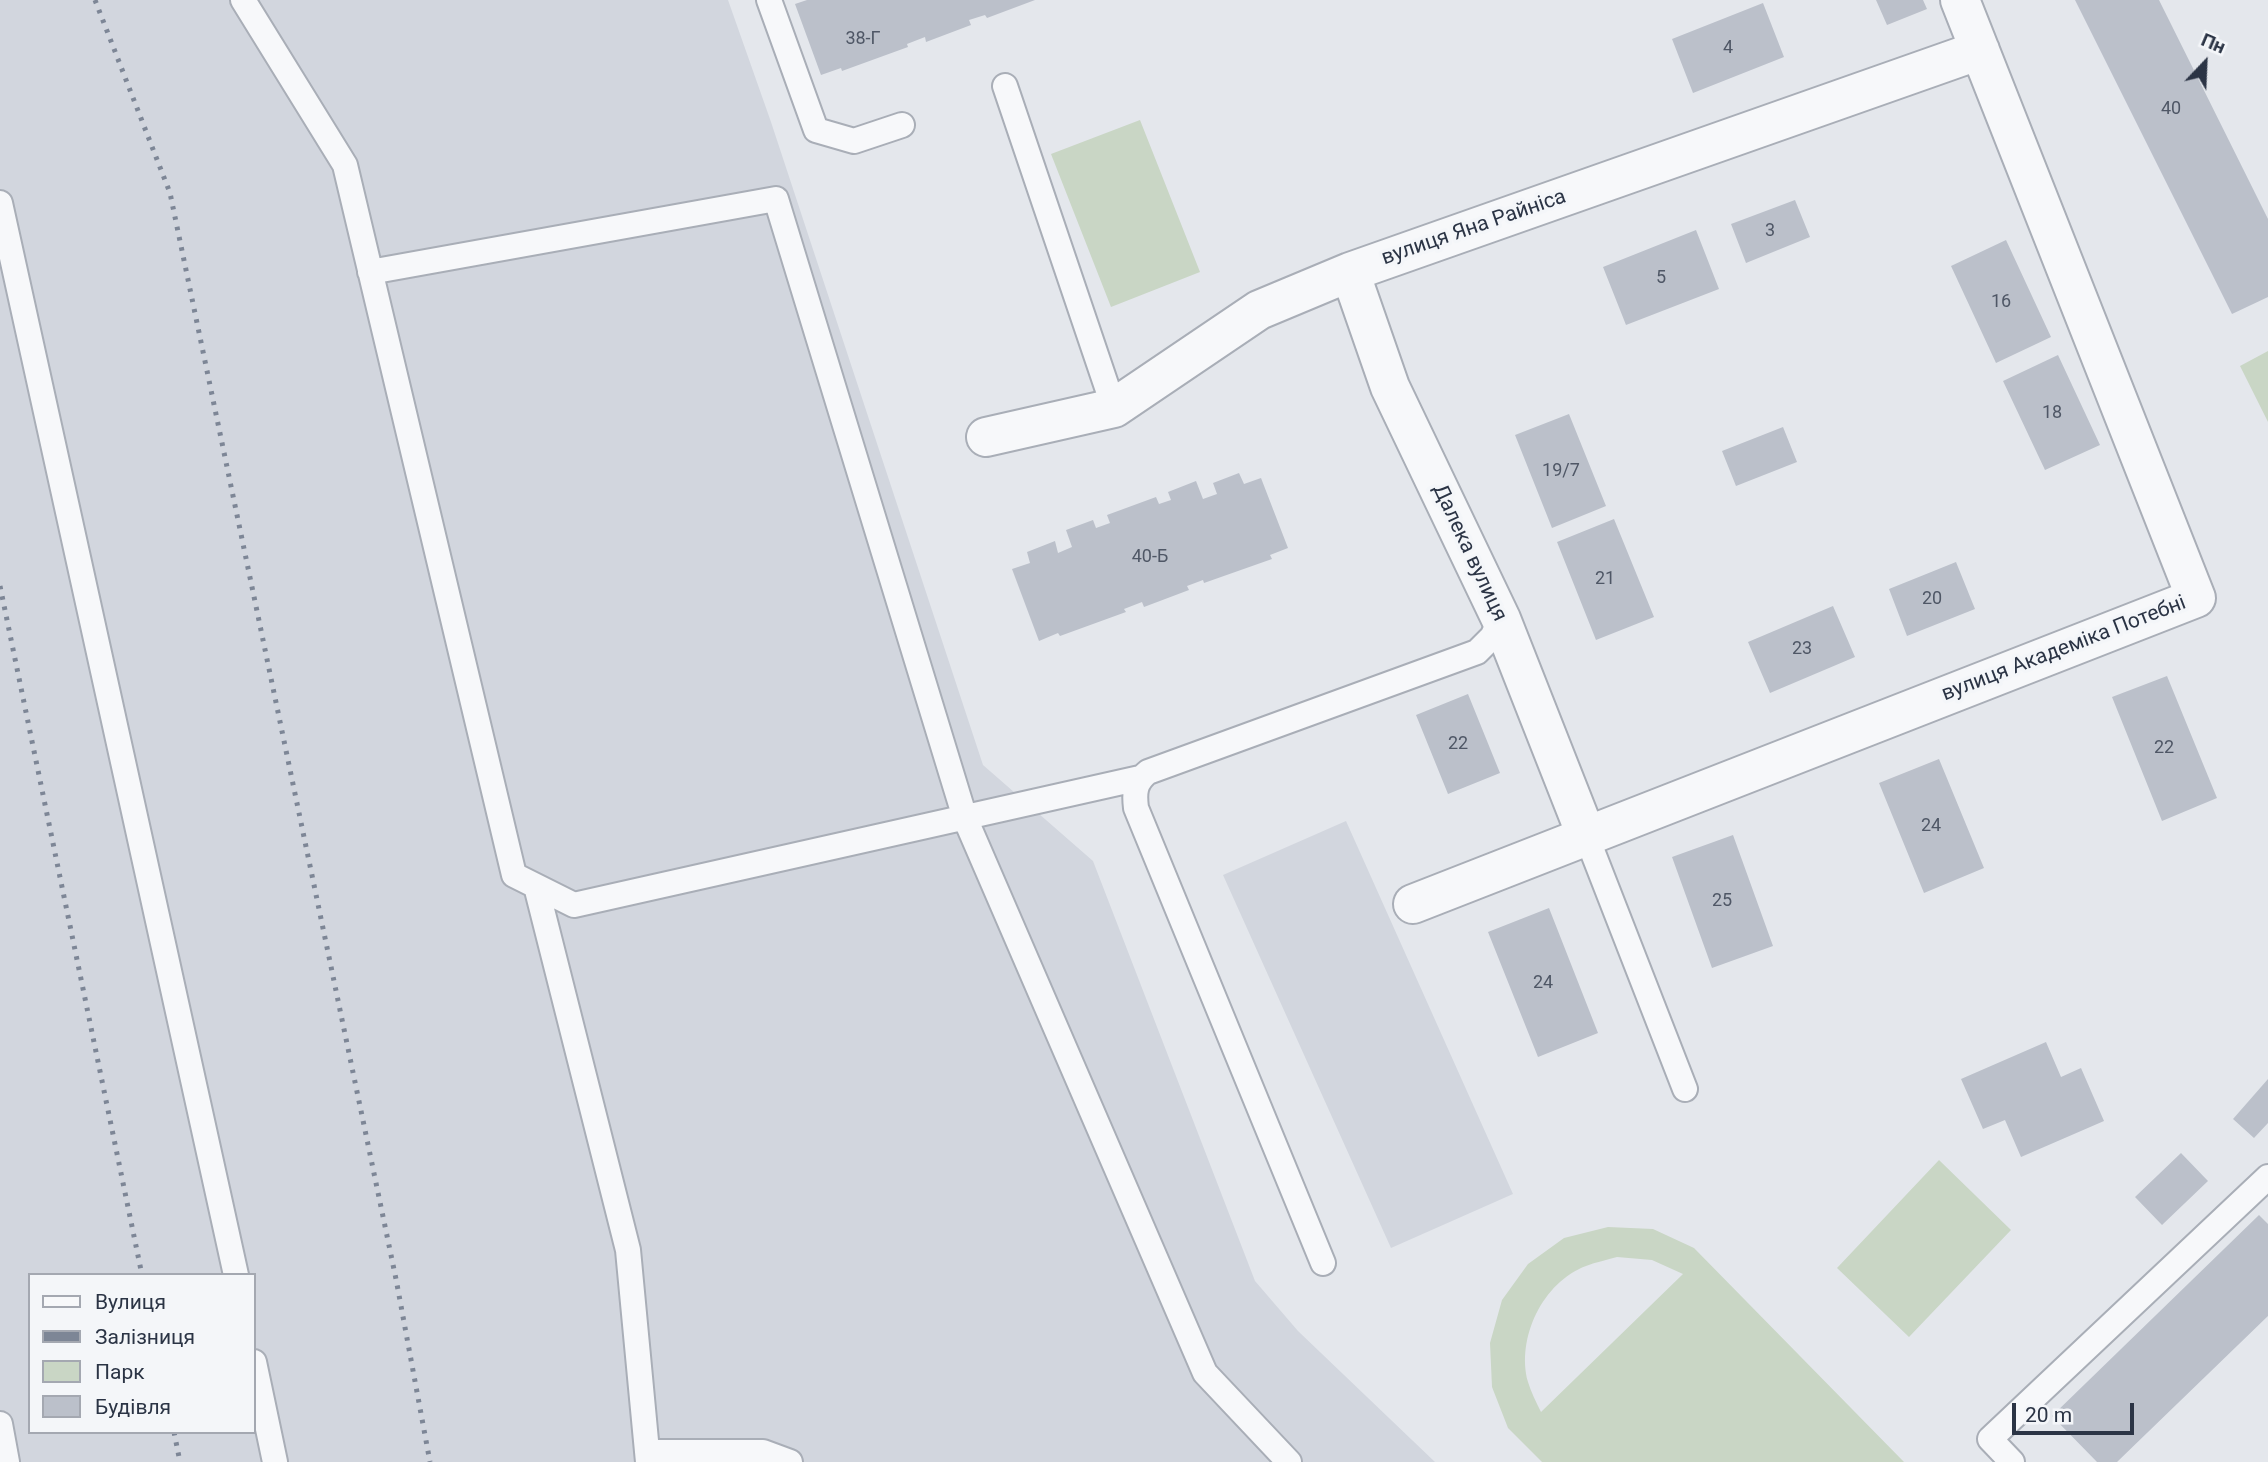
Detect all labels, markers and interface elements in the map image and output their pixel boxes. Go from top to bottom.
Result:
house number: 38-Г [845,28,881,50]
north arrow [2170,28,2240,98]
text: Пн [2198,28,2229,59]
house number: 4 [1723,37,1733,59]
house number: 40 [2161,98,2181,120]
street label: вулиця Яна Райніса [1378,185,1570,271]
house number: 3 [1765,220,1775,242]
house number: 5 [1656,267,1666,289]
house number: 16 [1991,291,2011,313]
house number: 18 [2042,402,2062,424]
house number: 19/7 [1542,460,1580,482]
street label: Далека вулиця [1426,480,1512,626]
house number: 40-Б [1132,546,1168,568]
house number: 21 [1595,568,1615,590]
house number: 20 [1922,588,1942,610]
street label: вулиця Академіка Потебні [1938,591,2190,707]
house number: 23 [1792,638,1812,660]
house number: 22 [1448,733,1468,755]
house number: 22 [2154,737,2174,759]
house number: 24 [1921,815,1941,837]
house number: 25 [1712,890,1732,912]
house number: 24 [1533,972,1553,994]
legend [28,1273,256,1434]
text: Вулиця [95,1290,166,1314]
text: Залізниця [95,1325,195,1349]
text: Парк [95,1360,145,1384]
scale bar [2016,1388,2138,1432]
text: Будівля [95,1395,171,1419]
text: 20 m [2025,1403,2072,1427]

